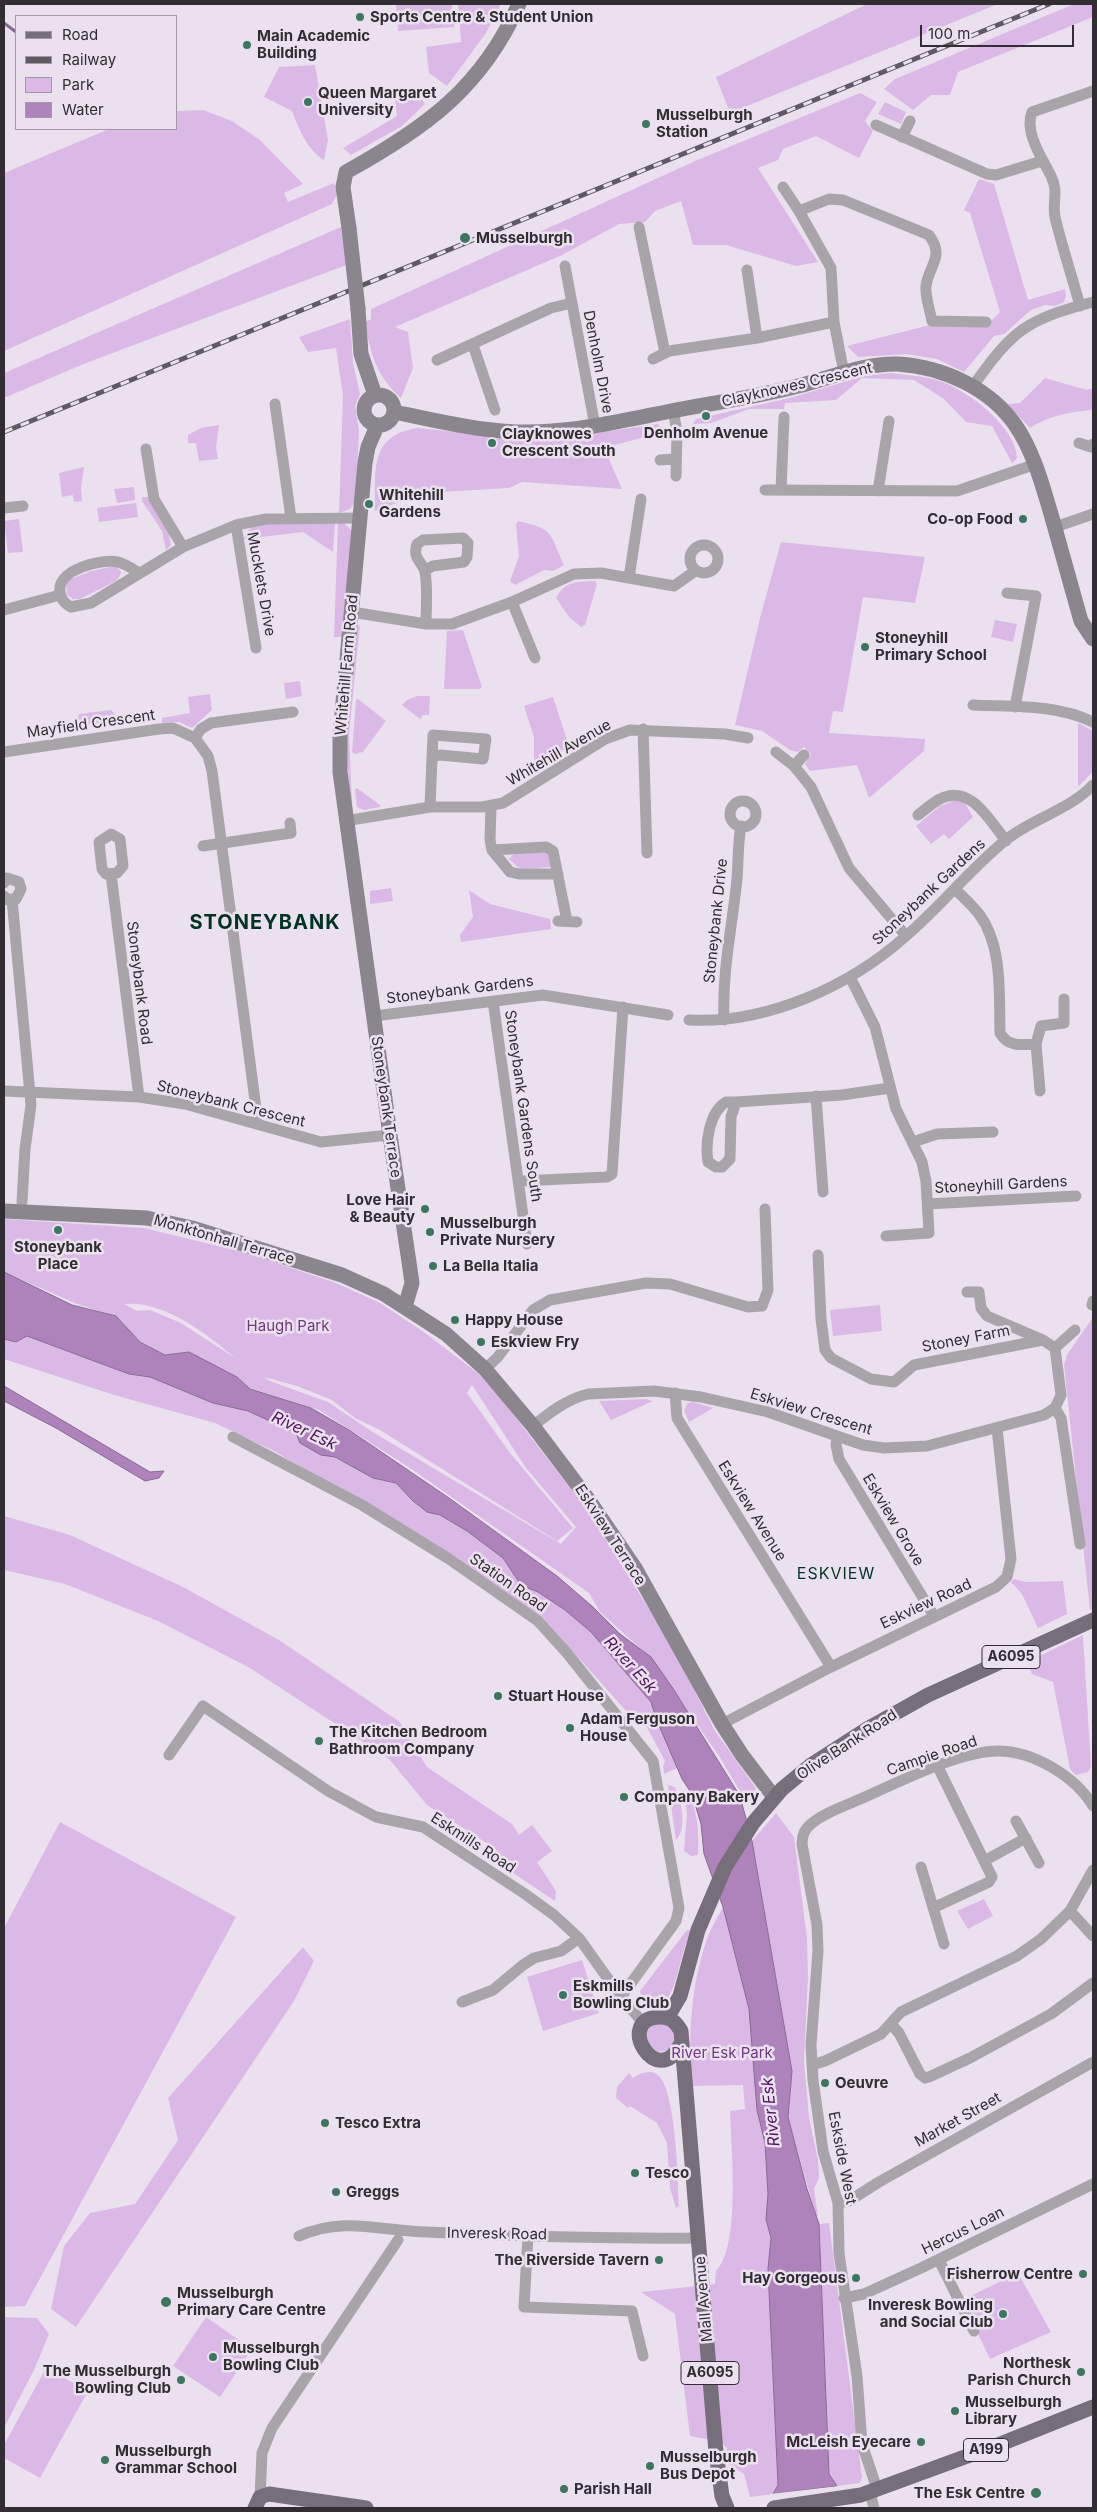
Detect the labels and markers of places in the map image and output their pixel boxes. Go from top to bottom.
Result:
place label: Sports Centre & Student Union [370,8,593,26]
marker: Sports Centre & Student Union [354,11,366,23]
place label: Main Academic Building [257,27,370,62]
marker: Main Academic Building [241,39,253,51]
place label: Queen Margaret University [318,84,437,119]
marker: Queen Margaret University [302,96,314,108]
place label: Musselburgh Station [656,106,752,141]
marker: Musselburgh Station [640,118,652,130]
place label: Musselburgh [476,229,572,247]
marker: Musselburgh [458,231,472,245]
marker: Denholm Avenue [700,410,712,422]
place label: Denholm Avenue [644,424,768,442]
place label: Clayknowes Crescent South [502,425,616,460]
marker: Clayknowes Crescent South [486,437,498,449]
place label: Whitehill Gardens [379,486,444,521]
marker: Whitehill Gardens [363,498,375,510]
place label: Co-op Food [927,510,1013,528]
marker: Co-op Food [1017,513,1029,525]
place label: Stoneyhill Primary School [875,629,987,664]
marker: Stoneyhill Primary School [859,641,871,653]
place label: Love Hair & Beauty [346,1191,415,1226]
marker: Love Hair & Beauty [419,1203,431,1215]
place label: Musselburgh Private Nursery [440,1214,555,1249]
marker: Stoneybank Place [52,1224,64,1236]
marker: Musselburgh Private Nursery [424,1226,436,1238]
place label: Stoneybank Place [14,1238,102,1273]
place label: La Bella Italia [443,1257,539,1275]
marker: La Bella Italia [427,1260,439,1272]
place label: Happy House [465,1311,563,1329]
marker: Happy House [449,1314,461,1326]
place label: Eskview Fry [491,1333,579,1351]
marker: Eskview Fry [475,1336,487,1348]
place label: Stuart House [508,1687,604,1705]
marker: Stuart House [492,1690,504,1702]
place label: Adam Ferguson House [580,1710,695,1745]
marker: Adam Ferguson House [564,1722,576,1734]
place label: The Kitchen Bedroom Bathroom Company [329,1723,487,1758]
marker: The Kitchen Bedroom Bathroom Company [313,1735,325,1747]
place label: Company Bakery [634,1788,759,1806]
marker: Company Bakery [618,1791,630,1803]
place label: Eskmills Bowling Club [573,1977,669,2012]
marker: Eskmills Bowling Club [557,1989,569,2001]
place label: Oeuvre [835,2074,889,2092]
marker: Oeuvre [819,2077,831,2089]
place label: Tesco Extra [335,2114,421,2132]
marker: Tesco Extra [319,2117,331,2129]
place label: Tesco [645,2164,689,2182]
marker: Tesco [629,2167,641,2179]
place label: Greggs [346,2183,399,2201]
marker: Greggs [330,2186,342,2198]
place label: The Riverside Tavern [494,2251,649,2269]
marker: The Riverside Tavern [653,2254,665,2266]
place label: Fisherrow Centre [947,2265,1073,2283]
marker: Fisherrow Centre [1077,2268,1089,2280]
place label: Hay Gorgeous [742,2269,846,2287]
marker: Hay Gorgeous [850,2272,862,2284]
place label: Musselburgh Primary Care Centre [177,2284,326,2319]
marker: Musselburgh Primary Care Centre [159,2295,173,2309]
place label: Inveresk Bowling and Social Club [868,2296,993,2331]
marker: Inveresk Bowling and Social Club [997,2308,1009,2320]
place label: Musselburgh Bowling Club [223,2339,319,2374]
marker: Musselburgh Bowling Club [207,2351,219,2363]
place label: Northesk Parish Church [968,2354,1071,2389]
place label: The Musselburgh Bowling Club [43,2362,171,2397]
marker: Northesk Parish Church [1075,2366,1087,2378]
marker: The Musselburgh Bowling Club [175,2374,187,2386]
place label: Musselburgh Library [965,2393,1061,2428]
marker: Musselburgh Library [949,2405,961,2417]
place label: McLeish Eyecare [786,2433,911,2451]
marker: McLeish Eyecare [915,2436,927,2448]
place label: Musselburgh Grammar School [115,2442,237,2477]
place label: Musselburgh Bus Depot [660,2448,756,2483]
marker: Musselburgh Grammar School [99,2454,111,2466]
marker: Musselburgh Bus Depot [644,2460,656,2472]
place label: Parish Hall [574,2480,652,2498]
marker: Parish Hall [558,2483,570,2495]
place label: The Esk Centre [914,2484,1025,2502]
marker: The Esk Centre [1029,2486,1043,2500]

